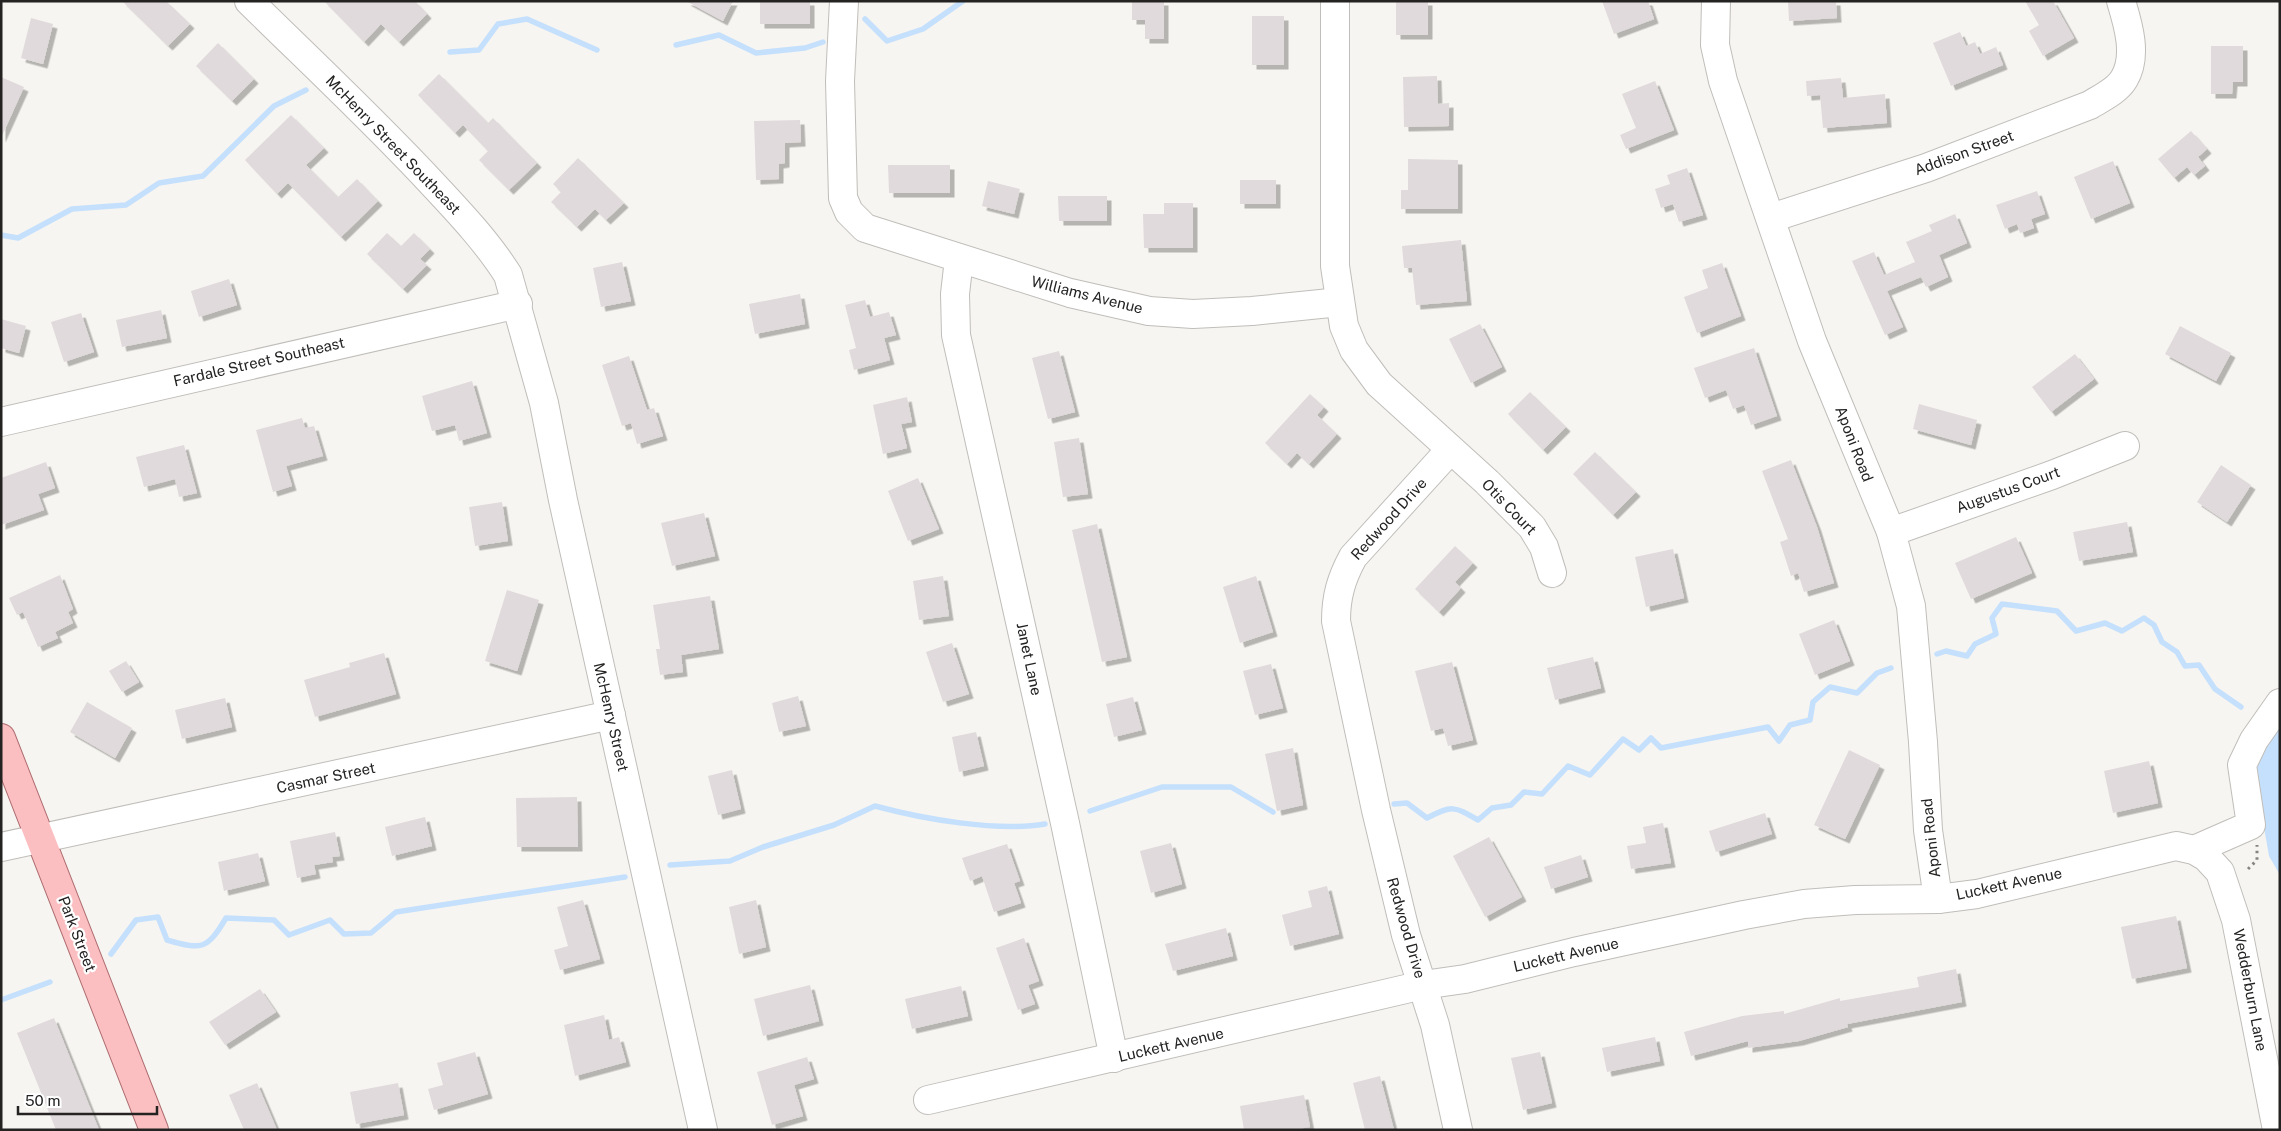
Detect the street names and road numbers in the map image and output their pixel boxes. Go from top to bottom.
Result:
street label: McHenry Street Southeast [322,72,464,218]
street label: Addison Street [1912,127,2016,178]
street label: Williams Avenue [1030,272,1145,317]
street label: Fardale Street Southeast [172,333,346,390]
street label: Aponi Road [1832,404,1877,484]
street label: Augustus Court [1954,463,2062,516]
street label: Redwood Drive [1347,474,1430,563]
street label: Otis Court [1479,475,1540,538]
street label: Janet Lane [1013,621,1046,697]
street label: McHenry Street [591,661,632,773]
street label: Casmar Street [275,759,377,796]
street label: Aponi Road [1918,798,1943,879]
street label: Luckett Avenue [1954,864,2063,903]
street label: Redwood Drive [1384,875,1429,980]
street label: Park Street [55,894,100,974]
street label: Wedderburn Lane [2230,927,2271,1052]
street label: Luckett Avenue [1511,934,1620,975]
street label: Luckett Avenue [1116,1024,1225,1065]

